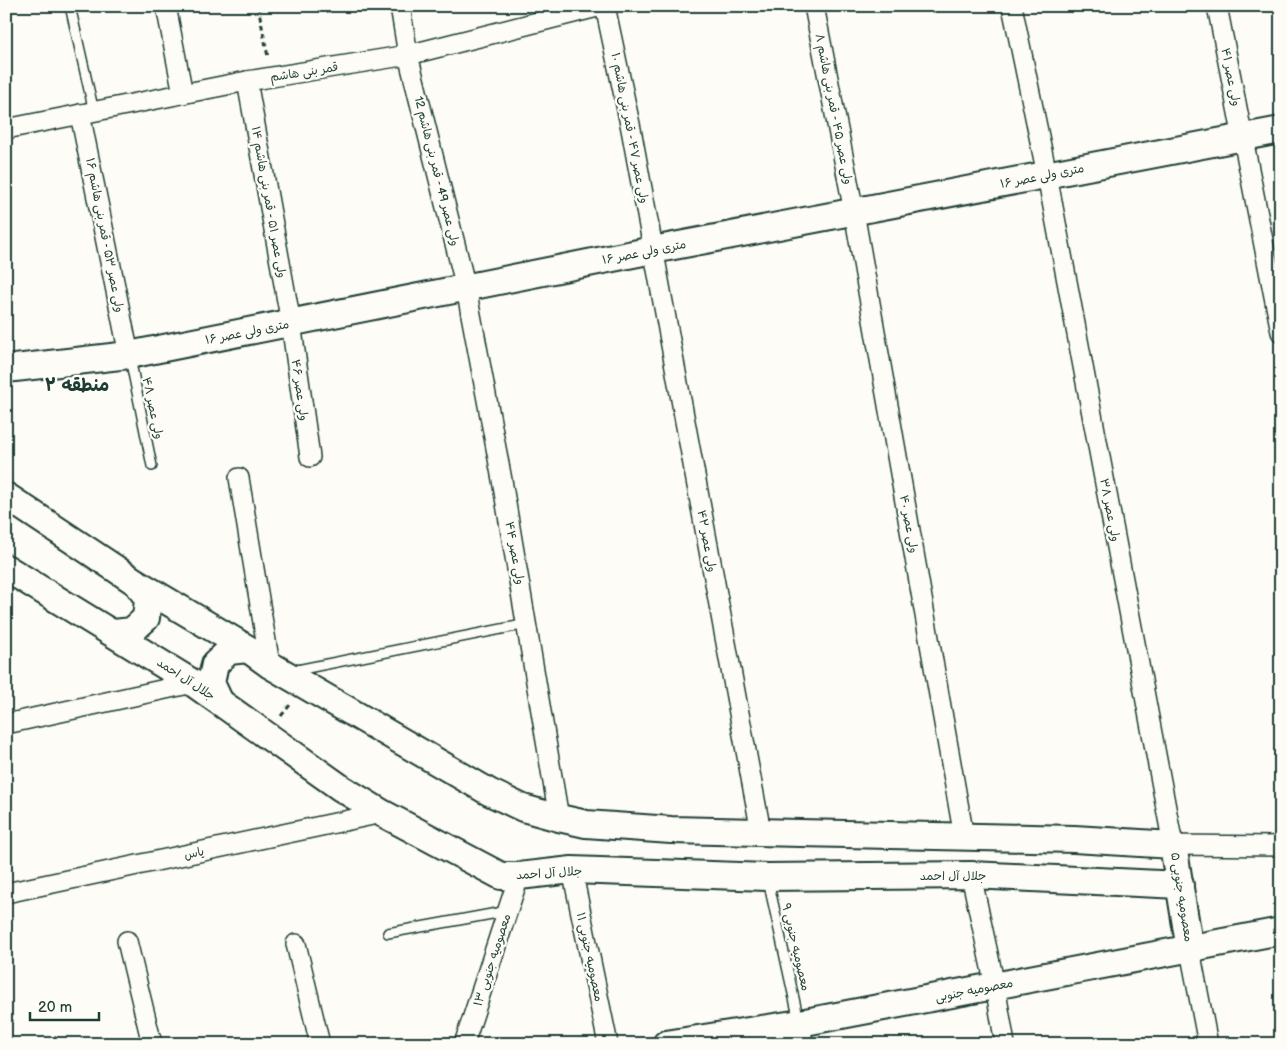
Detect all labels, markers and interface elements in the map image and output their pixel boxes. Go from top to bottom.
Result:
street label: ولی عصر ۴۵ - قمر بنی هاشم ۸ [811,32,856,186]
street label: ولی عصر ۴۱ [1218,47,1244,108]
street label: ولی عصر ۴۷ - قمر بنی هاشم ۱۰ [607,51,652,205]
street label: قمر بنی هاشم [269,60,339,86]
street label: ولی عصر 49 - قمر بنی هاشم 12 [410,95,462,248]
street label: ولی عصر ۵۱ - قمر بنی هاشم ۱۴ [247,125,289,279]
street label: ولی عصر ۵۳ - قمر بنی هاشم ۱۶ [81,157,127,314]
street label: ۱۶ متری ولی عصر [999,161,1085,192]
street label: ۱۶ متری ولی عصر [601,237,687,268]
street label: ۱۶ متری ولی عصر [204,317,290,348]
street label: ولی عصر ۴۶ [288,358,311,422]
district label: منطقه ۲ [45,375,109,396]
street label: ولی عصر ۴۸ [139,376,166,441]
street label: ولی عصر ۳۸ [1096,477,1123,543]
street label: ولی عصر ۴۰ [896,494,921,554]
street label: ولی عصر ۴۲ [694,509,719,573]
street label: ولی عصر ۴۴ [502,520,527,586]
street label: جلال آل احمد [154,655,218,704]
street label: یاس [183,844,206,863]
street label: معصومیه جنوبی ۵ [1167,851,1196,943]
street label: جلال آل احمد [515,864,583,883]
street label: جلال آل احمد [920,869,986,884]
street label: معصومیه جنوبی ۹ [778,902,813,993]
street label: معصومیه جنوبی ۱۱ [573,911,606,1003]
street label: معصومیه جنوبی ۱۳ [470,912,515,1008]
street label: معصومیه جنوبی [934,976,1014,1005]
scale bar [30,990,99,1022]
text: 20 m [38,998,72,1017]

